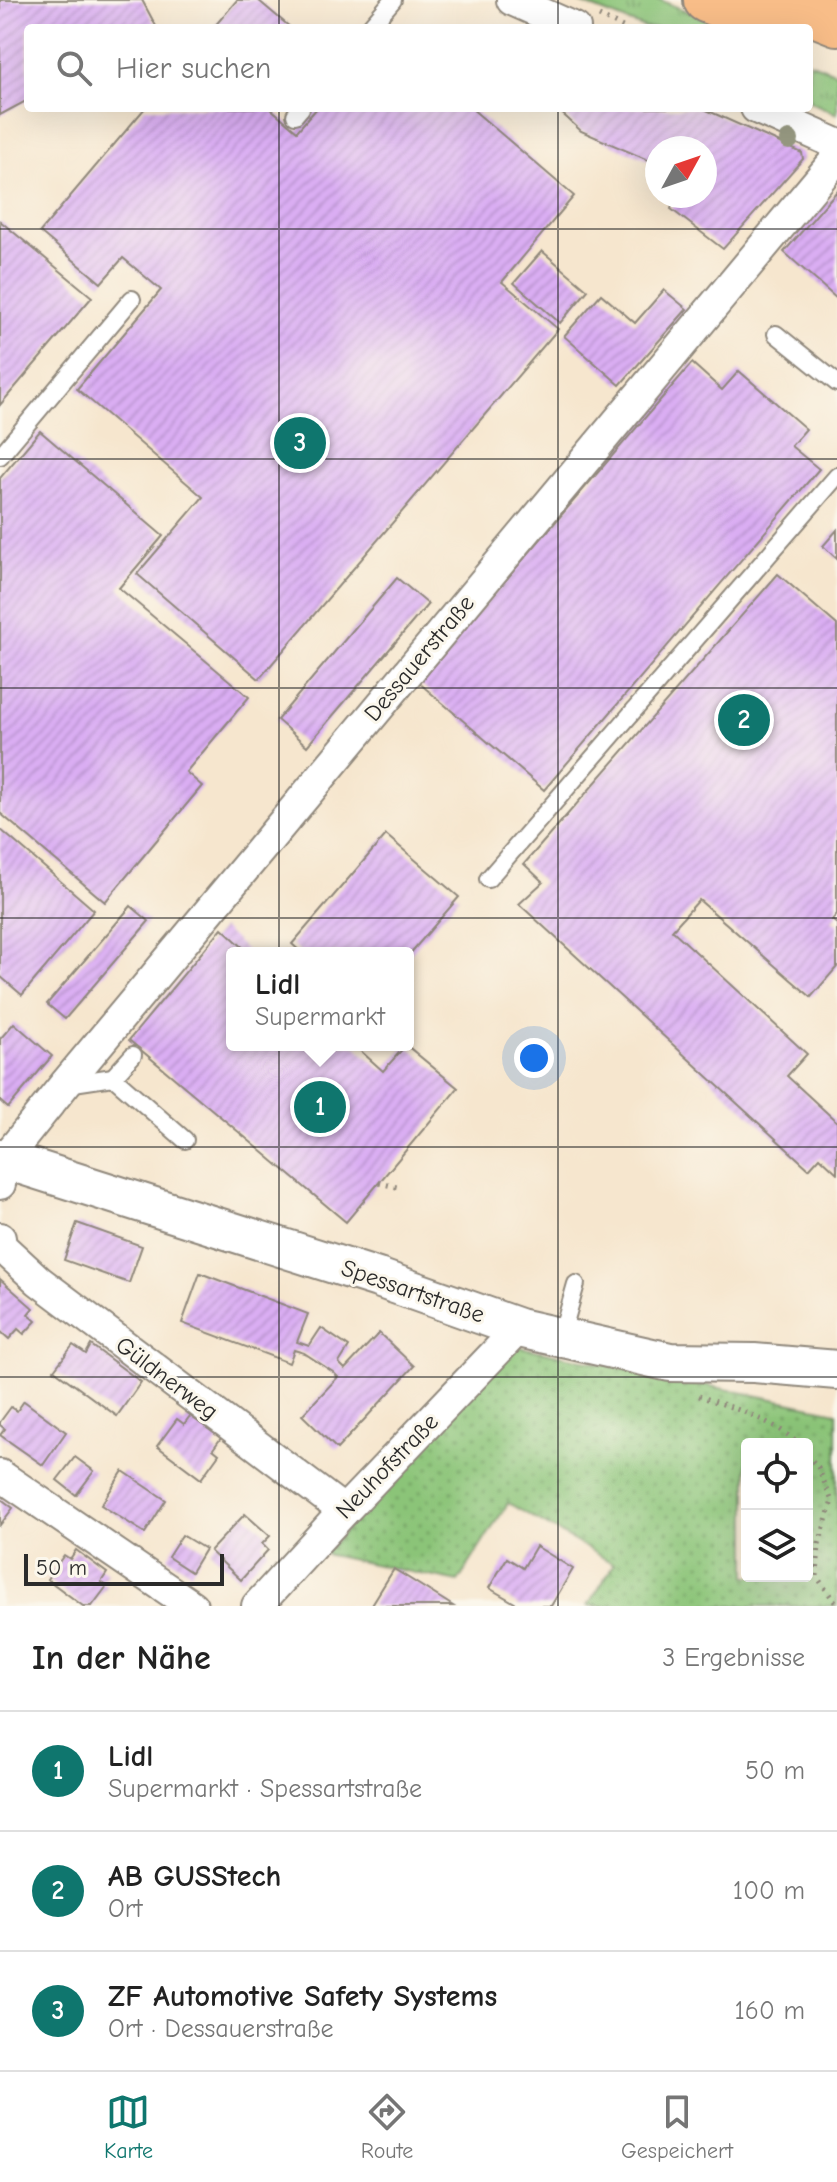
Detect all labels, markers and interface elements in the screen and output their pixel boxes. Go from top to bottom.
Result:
search box [24,24,813,112]
icon: search [52,46,96,90]
text: Hier suchen [116,51,271,86]
north arrow [645,136,717,208]
pin: 3 [274,413,326,473]
street label: Dessauerstraße [358,589,480,727]
pin: 2 [718,690,770,750]
popup [226,947,414,1051]
text: Lidl [255,967,300,1002]
text: Supermarkt [255,1002,385,1032]
your location [514,1038,554,1078]
pin: 1 [294,1077,346,1137]
street label: Spessartstraße [338,1253,488,1329]
street label: Güldnerweg [110,1330,224,1426]
street label: Neuhofstraße [330,1408,444,1524]
map controls [741,1438,813,1582]
button: locate [741,1438,813,1510]
button: layers [741,1510,813,1582]
scale bar [24,1550,224,1586]
text: 50 m [36,1555,87,1581]
text: In der Nähe [32,1638,211,1678]
text: 3 Ergebnisse [662,1643,805,1673]
text: Lidl [108,1739,153,1774]
text: 1 [53,1756,63,1786]
text: 50 m [745,1756,805,1786]
text: Supermarkt · Spessartstraße [108,1774,422,1804]
text: AB GUSStech [108,1859,281,1894]
text: 2 [52,1876,64,1906]
text: 100 m [733,1876,805,1906]
text: Ort [108,1894,142,1924]
text: ZF Automotive Safety Systems [108,1979,497,2014]
text: 3 [52,1996,64,2026]
text: 160 m [735,1996,805,2026]
text: Ort · Dessauerstraße [108,2014,334,2044]
tab: Karte [104,2090,153,2164]
tab: Route [361,2090,413,2164]
tab: Gespeichert [621,2090,733,2164]

